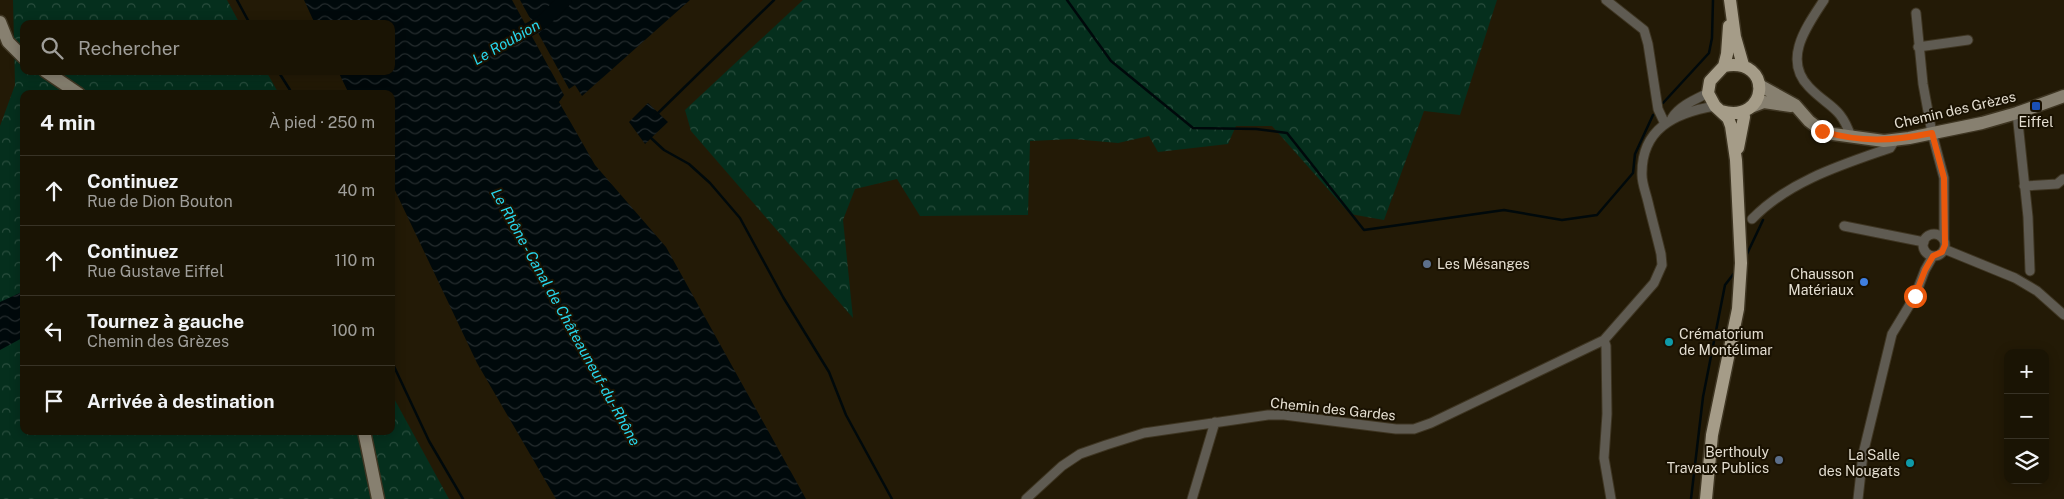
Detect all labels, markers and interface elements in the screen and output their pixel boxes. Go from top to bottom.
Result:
water label: Le Roubion [469,16,543,68]
search box [20,20,395,75]
icon: search [38,34,66,62]
text: Rechercher [78,37,180,59]
street label: Chemin des Grèzes [1893,88,2017,132]
marker: Eiffel [2030,100,2042,112]
text: 4 min [40,110,95,135]
text: À pied · 250 m [269,113,375,132]
place label: Eiffel [2019,114,2053,130]
route end [1811,120,1834,143]
text: Continuez [87,170,178,192]
icon: ahead [40,177,68,205]
text: 40 m [337,181,375,200]
water label: Le Rhône - Canal de Châteauneuf-du-Rhône [488,185,644,449]
text: Rue de Dion Bouton [87,192,233,211]
text: Continuez [87,240,178,262]
icon: ahead [40,247,68,275]
text: 110 m [334,251,375,270]
place label: Les Mésanges [1437,256,1530,272]
marker: Les Mésanges [1421,258,1433,270]
text: Rue Gustave Eiffel [87,262,224,281]
place label: Chausson Matériaux [1788,266,1854,298]
marker: Chausson Matériaux [1858,276,1870,288]
route start [1904,285,1927,308]
text: Tournez à gauche [87,310,244,332]
icon: left [40,317,68,345]
text: 100 m [331,321,375,340]
place label: Crématorium de Montélimar [1679,326,1773,358]
text: Chemin des Grèzes [87,332,229,351]
marker: Crématorium de Montélimar [1663,336,1675,348]
map controls [2004,349,2049,484]
button: + [2004,349,2049,394]
icon: arrive [40,387,68,415]
text: Arrivée à destination [87,390,275,412]
street label: Chemin des Gardes [1270,394,1396,424]
button: − [2004,394,2049,439]
button: layers [2004,439,2049,484]
place label: Berthouly Travaux Publics [1667,444,1770,476]
place label: La Salle des Nougats [1818,447,1900,479]
marker: Berthouly Travaux Publics [1773,454,1785,466]
marker: La Salle des Nougats [1904,457,1916,469]

